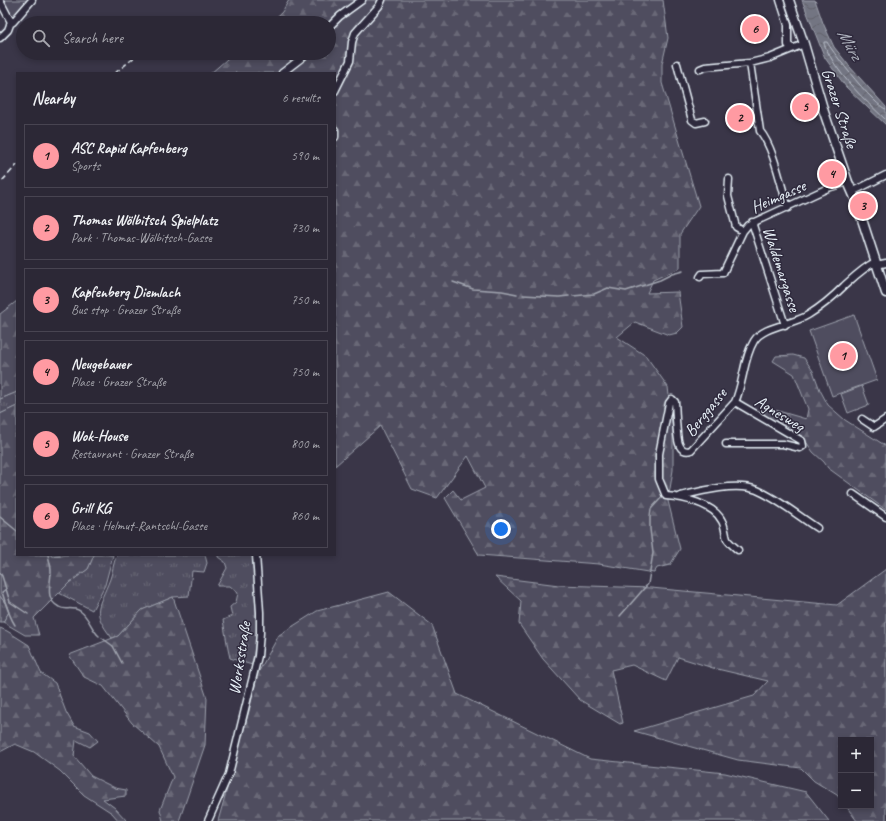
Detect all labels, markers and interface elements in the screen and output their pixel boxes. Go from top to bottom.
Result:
pin: 6 [742,14,768,44]
search box [16,16,336,60]
water label: Mürz [833,25,869,66]
icon: search [30,27,52,49]
text: Search here [62,29,123,48]
street label: Grazer Straße [817,66,863,152]
text: Nearby [32,88,75,109]
text: 6 results [282,90,320,106]
pin: 5 [792,92,818,122]
pin: 2 [727,103,753,133]
text: ASC Rapid Kapfenberg [71,139,187,158]
text: 1 [43,148,49,164]
text: 590 m [291,148,319,164]
text: Sports [71,158,100,174]
pin: 4 [819,159,845,189]
street label: Heimgasse [747,174,810,218]
pin: 3 [850,191,876,221]
text: Thomas Wölbitsch Spielplatz [71,211,218,230]
text: 2 [43,220,49,236]
text: 730 m [291,220,319,236]
street label: Waldemargasse [758,224,806,316]
text: Park · Thomas-Wölbitsch-Gasse [71,230,212,246]
text: Kapfenberg Diemlach [71,283,180,302]
text: 3 [43,292,49,308]
text: 750 m [291,292,319,308]
text: Bus stop · Grazer Straße [71,302,180,318]
pin: 1 [830,341,856,371]
text: Neugebauer [71,355,131,374]
text: 4 [43,364,49,380]
text: 750 m [291,364,319,380]
text: Place · Grazer Straße [71,374,166,390]
street label: Berggasse [679,383,732,441]
street label: Agnesweg [751,391,810,437]
text: Wok-House [71,427,128,446]
text: 5 [43,436,49,452]
text: 800 m [291,436,319,452]
text: Restaurant · Grazer Straße [71,446,193,462]
text: Grill KG [71,499,111,518]
text: 6 [43,508,49,524]
text: 860 m [291,508,319,524]
text: Place · Helmut-Rantschl-Gasse [71,518,207,534]
your location [491,519,511,539]
street label: Werksstraße [223,619,256,696]
map controls [838,737,874,809]
button: + [838,737,874,773]
button: − [838,773,874,809]

